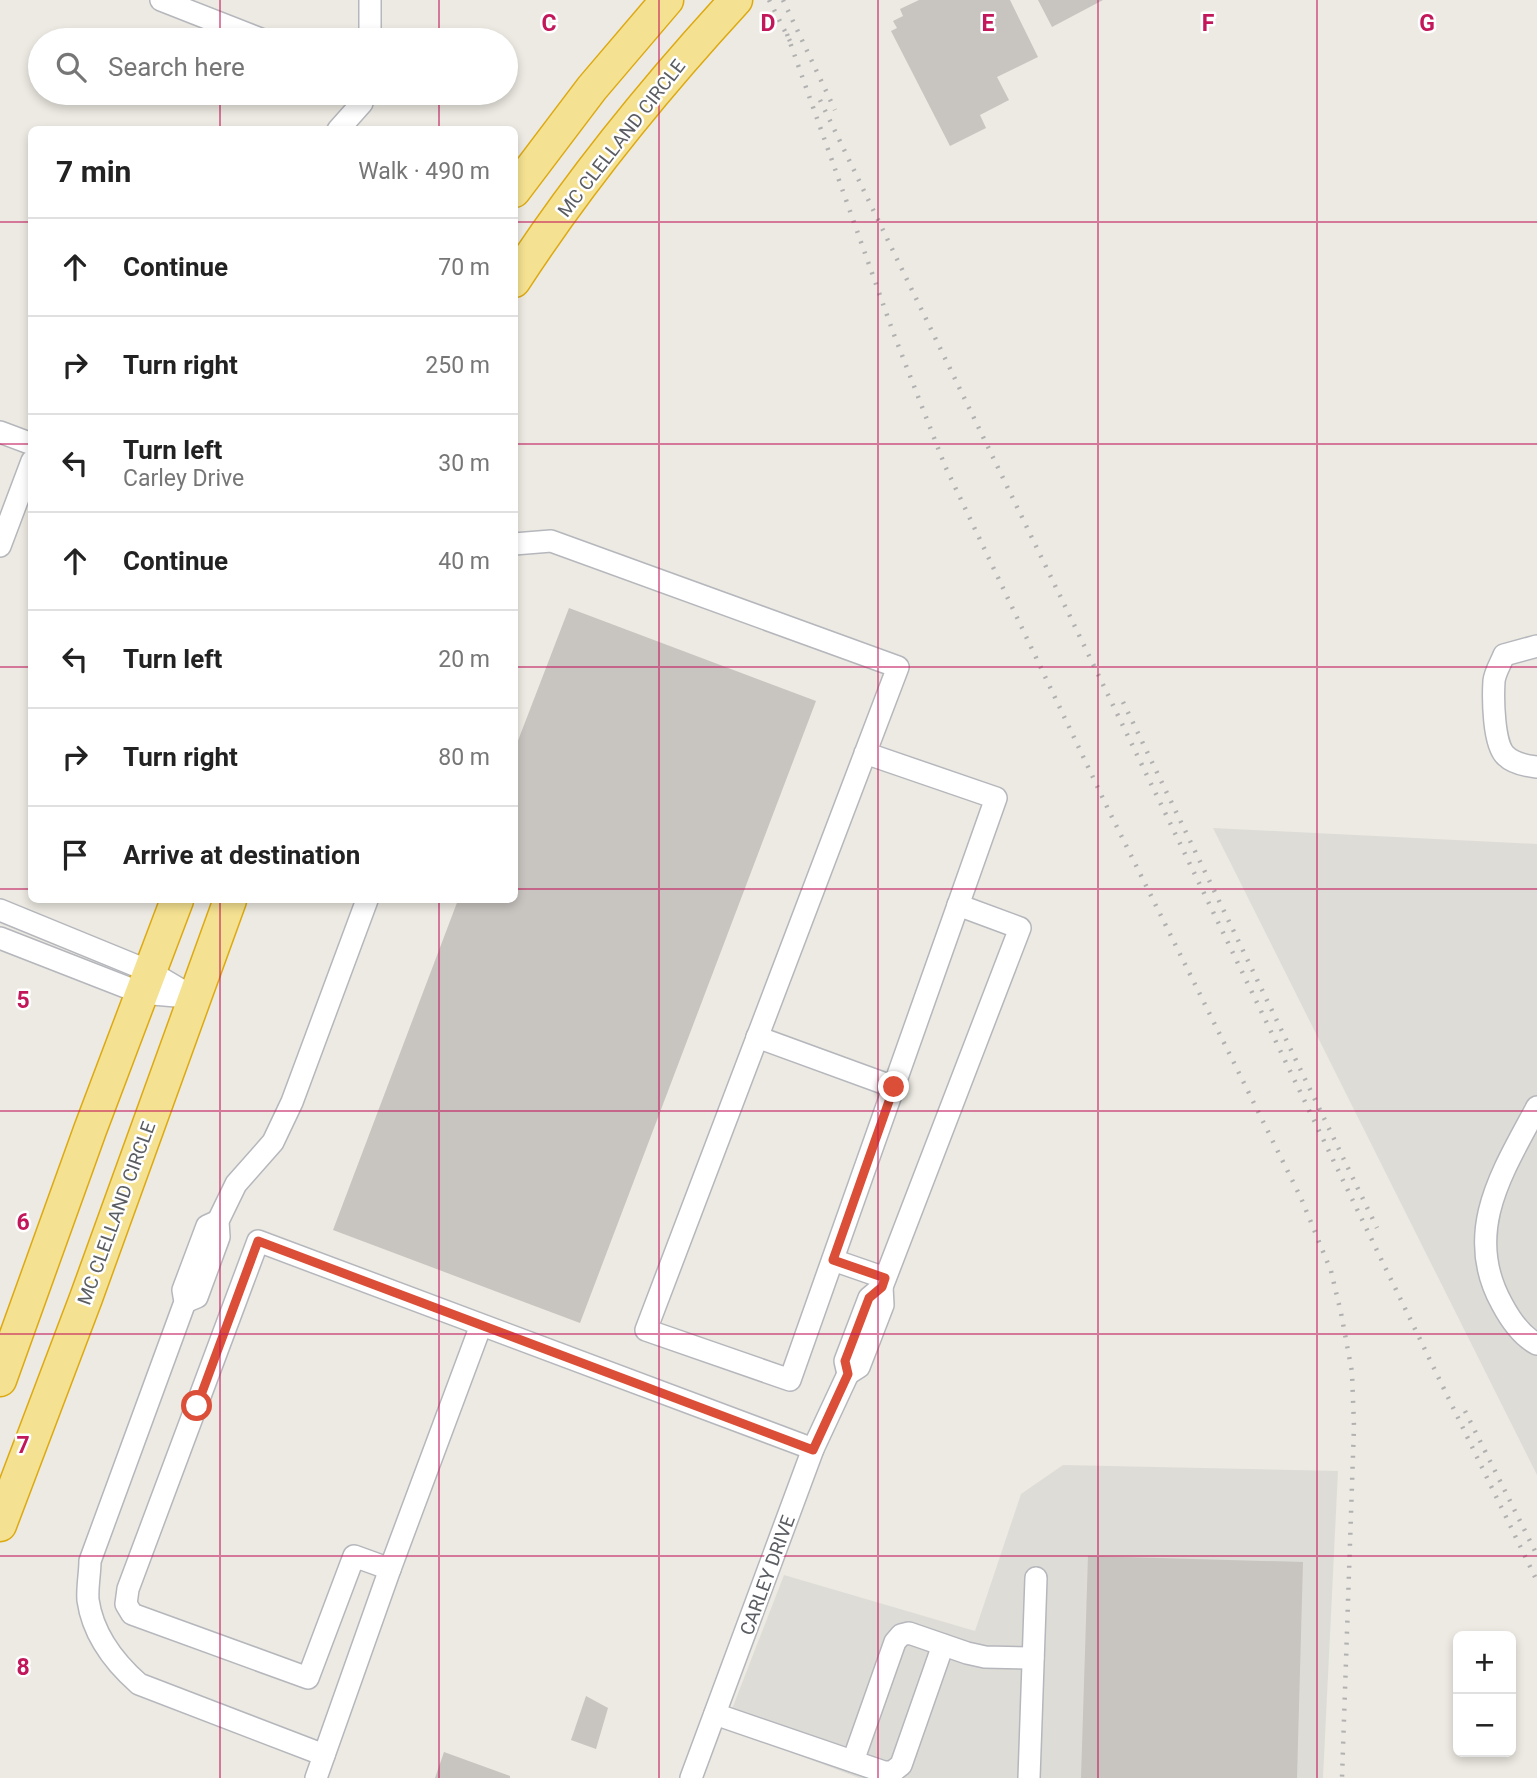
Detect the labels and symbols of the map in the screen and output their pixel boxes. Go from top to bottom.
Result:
text: C [541,10,557,37]
text: D [761,10,775,37]
text: E [982,10,995,37]
text: F [1202,10,1215,37]
text: G [1419,10,1435,37]
street label: MC CLELLAND CIRCLE [553,55,690,222]
text: 5 [16,987,30,1014]
route end [878,1071,909,1102]
street label: MC CLELLAND CIRCLE [73,1118,160,1308]
text: 6 [16,1209,30,1236]
route start [181,1390,212,1421]
text: 7 [16,1432,30,1459]
street label: CARLEY DRIVE [735,1512,800,1638]
text: 8 [16,1654,30,1681]

